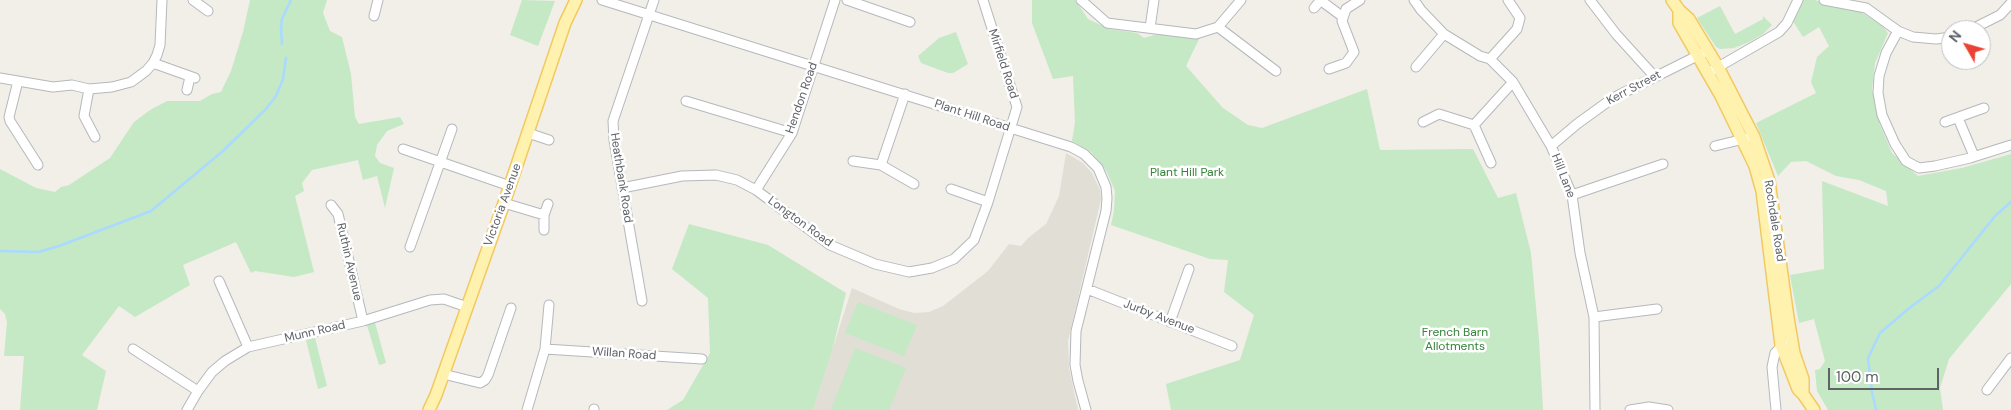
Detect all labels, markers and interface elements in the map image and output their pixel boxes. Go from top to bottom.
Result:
north arrow [1941,20,1991,70]
street label: Mirfield Road [985,27,1021,101]
text: N [1945,27,1965,46]
street label: Hendon Road [783,60,821,136]
street label: Kerr Street [1604,68,1664,108]
street label: Plant Hill Road [932,97,1012,135]
street label: Heathbank Road [607,132,635,224]
street label: Hill Lane [1548,152,1578,200]
street label: Victoria Avenue [481,162,525,248]
park label: Plant Hill Park [1150,166,1224,180]
street label: Rochdale Road [1760,179,1788,263]
street label: Longton Road [765,194,835,250]
street label: Ruthin Avenue [333,222,365,302]
street label: Jurby Avenue [1121,297,1197,337]
street label: Munn Road [283,318,347,346]
park label: French Barn Allotments [1422,326,1488,354]
street label: Willan Road [591,345,657,363]
scale bar [1831,358,1942,390]
text: 100 m [1836,367,1879,387]

